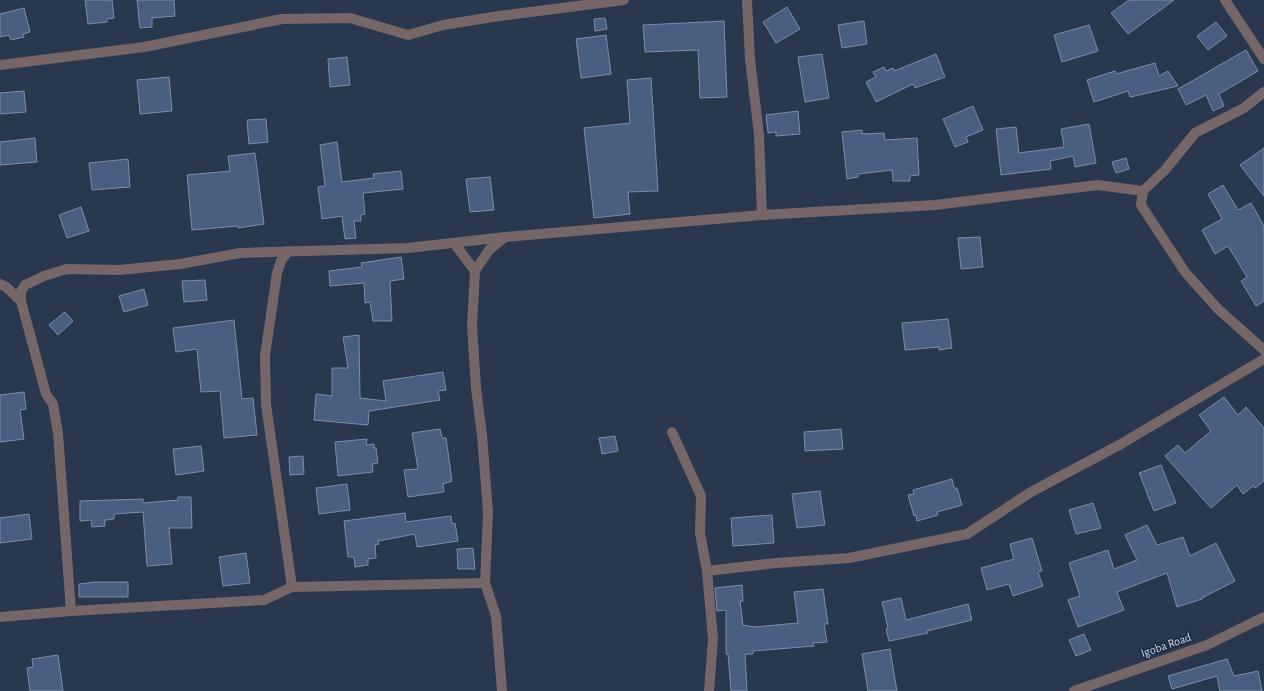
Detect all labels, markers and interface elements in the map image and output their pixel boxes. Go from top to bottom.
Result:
street label: Igoba Road [1139,631,1193,659]

